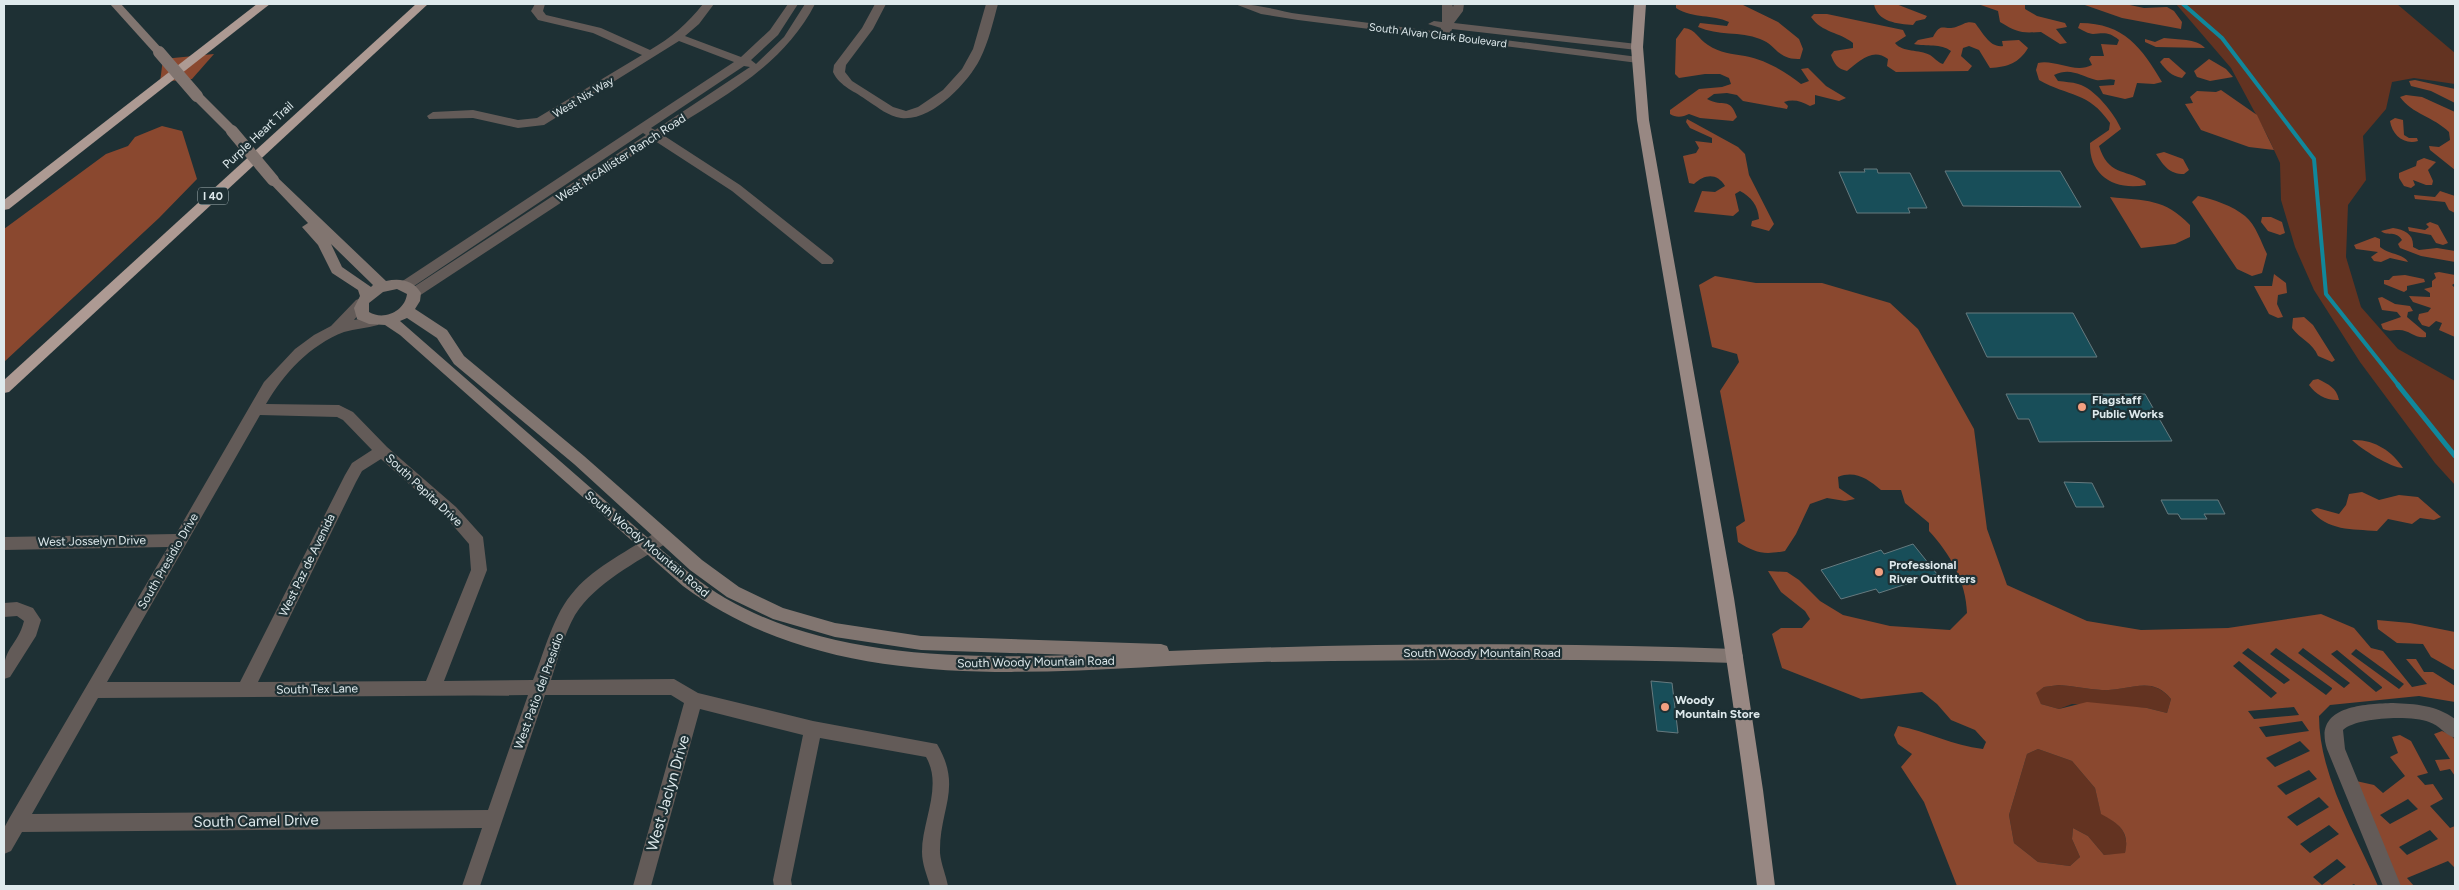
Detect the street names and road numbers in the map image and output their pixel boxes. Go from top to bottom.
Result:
street label: South Alvan Clark Boulevard [1368,21,1508,50]
street label: West Nix Way [551,74,616,121]
street label: Purple Heart Trail [220,99,296,171]
street label: West McAllister Ranch Road [554,111,688,205]
road number: I 40 [198,188,228,205]
street label: South Pepita Drive [383,451,466,529]
street label: South Woody Mountain Road [582,488,712,600]
street label: South Presidio Drive [135,510,201,612]
street label: West Paz de Avenida [276,511,338,619]
street label: West Josselyn Drive [38,533,147,549]
street label: West Patio del Presidio [511,631,567,751]
street label: South Woody Mountain Road [1403,646,1561,660]
street label: South Woody Mountain Road [957,654,1115,670]
street label: South Tex Lane [276,681,358,697]
street label: West Jaclyn Drive [643,733,693,853]
street label: South Camel Drive [193,811,319,831]

